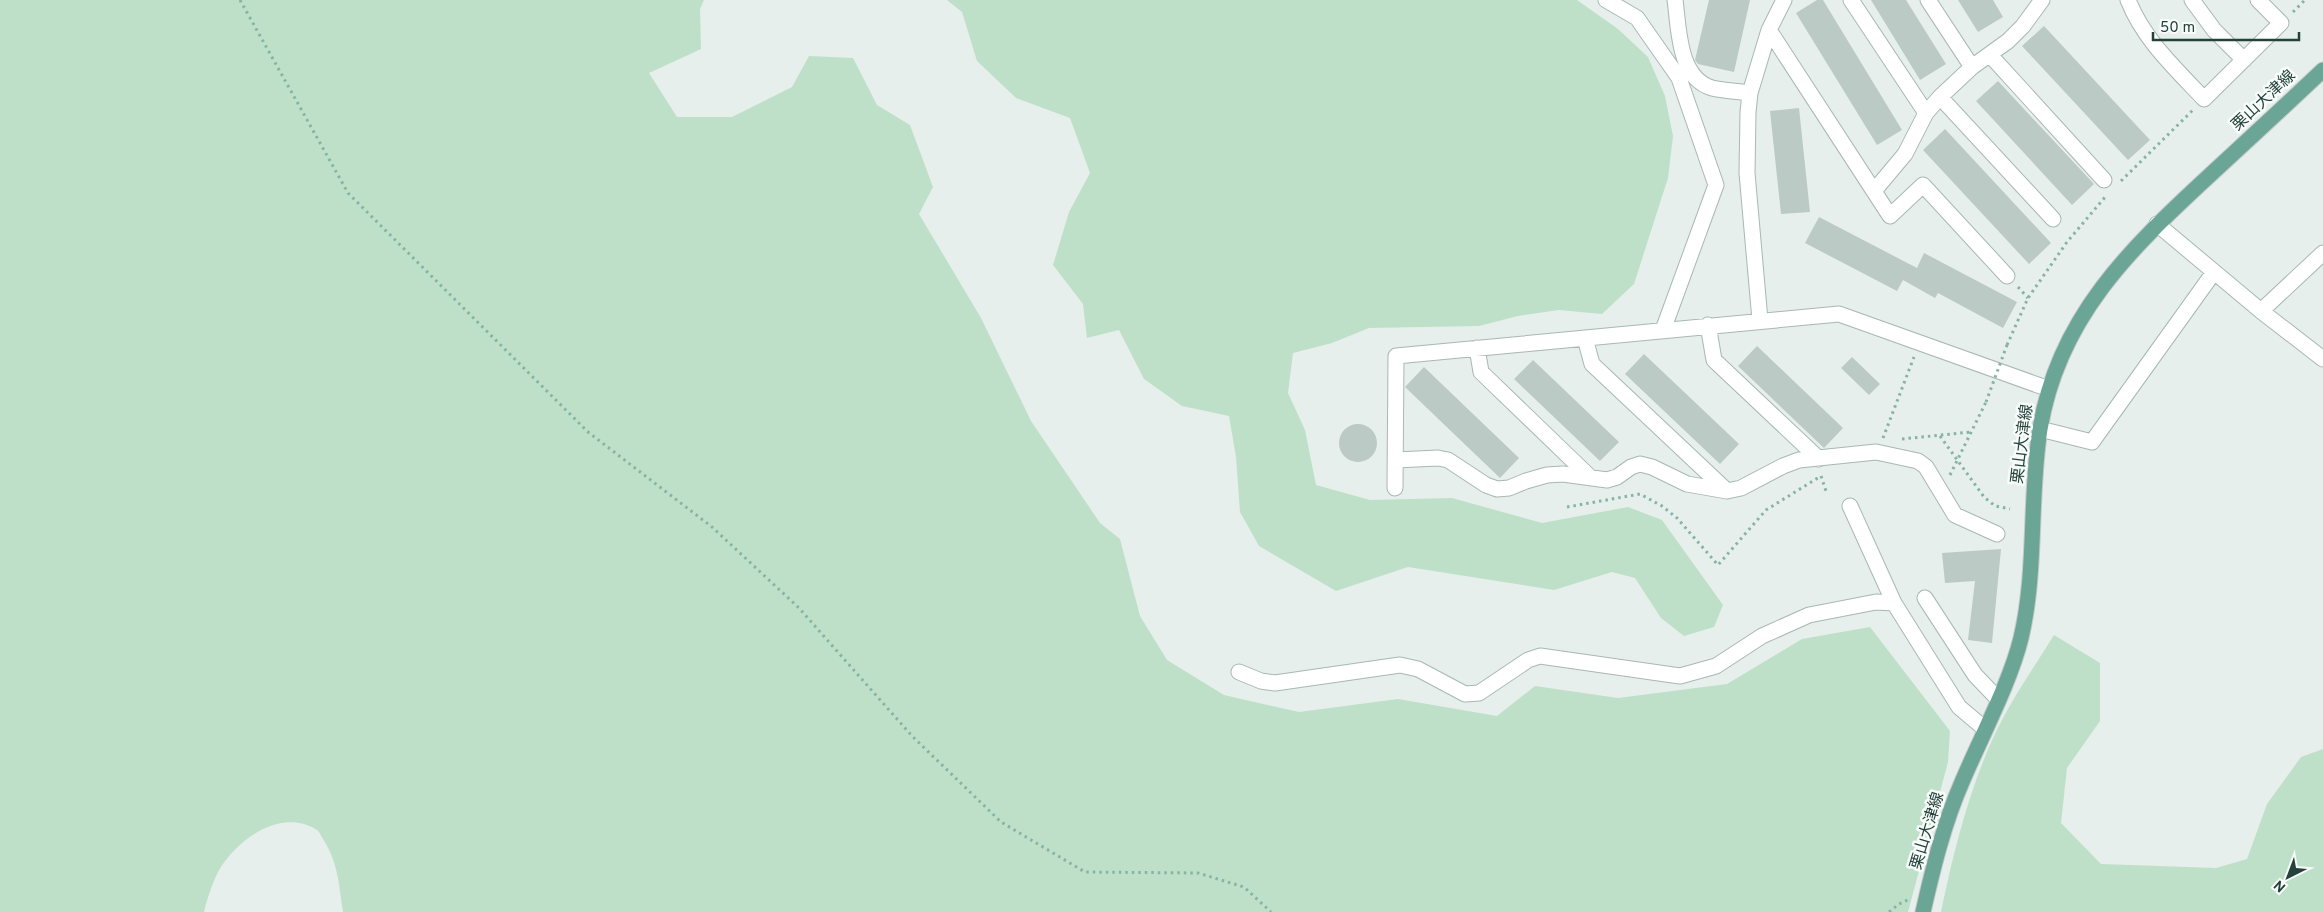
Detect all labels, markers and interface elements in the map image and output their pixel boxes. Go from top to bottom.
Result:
scale bar [2153,10,2299,42]
text: 50 m [2160,19,2195,38]
street label: 栗山大津線 [2228,66,2300,136]
street label: 栗山大津線 [2008,403,2038,485]
street label: 栗山大津線 [1907,790,1949,872]
north arrow [2263,852,2313,902]
text: N [2271,876,2290,895]

